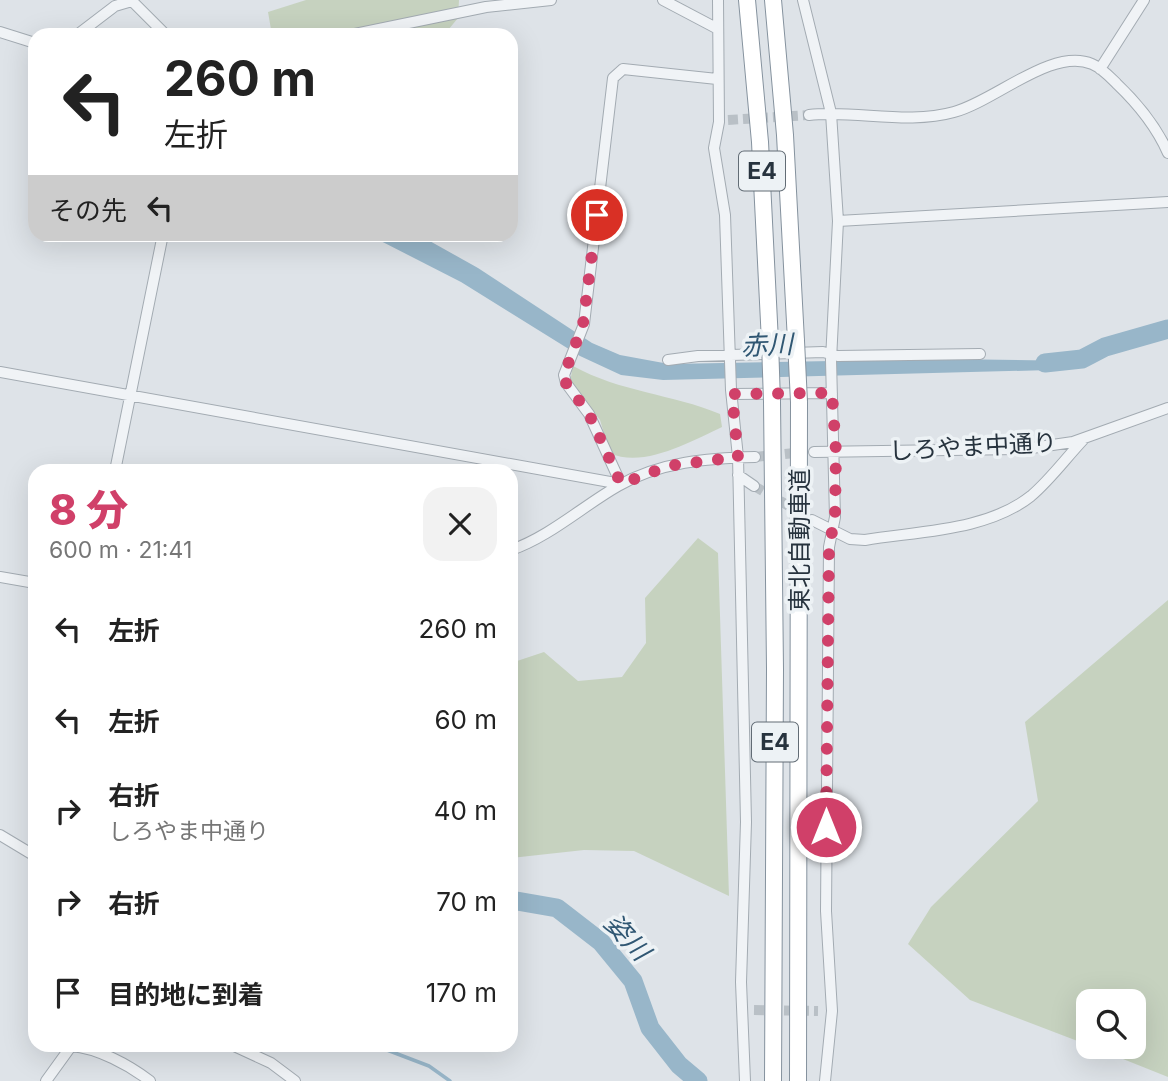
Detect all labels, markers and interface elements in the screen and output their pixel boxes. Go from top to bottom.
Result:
text: 260 m [164,49,316,108]
icon: left [49,56,140,147]
text: 左折 [164,115,228,154]
road number: E4 [739,152,785,190]
pin [567,185,627,245]
icon: left [141,189,179,227]
text: その先 [49,195,127,226]
icon: arrive [578,196,616,234]
water label: 赤川 [740,328,796,361]
street label: しろやま中通り [888,428,1058,465]
street label: 東北自動車道 [785,468,814,612]
text: 8 分 [49,484,128,535]
button: close [423,487,497,561]
text: 600 m · 21:41 [49,536,192,564]
icon: left [49,610,87,648]
text: 260 m [419,613,497,644]
text: 左折 [108,615,160,646]
icon: left [49,701,87,739]
text: 60 m [434,704,497,735]
text: 左折 [108,706,160,737]
road number: E4 [752,722,798,762]
text: 右折 [108,780,160,811]
position arrow [789,790,863,864]
icon: right [49,792,87,830]
text: 40 m [434,795,497,826]
text: しろやま中通り [108,817,269,845]
icon: right [49,883,87,921]
text: 70 m [436,886,497,917]
text: 右折 [108,888,160,919]
water label: 姿川 [598,907,658,968]
icon: arrive [49,974,87,1012]
text: 170 m [426,977,497,1008]
text: 目的地に到着 [108,979,264,1010]
map controls [1076,989,1146,1059]
button: search [1076,989,1146,1059]

